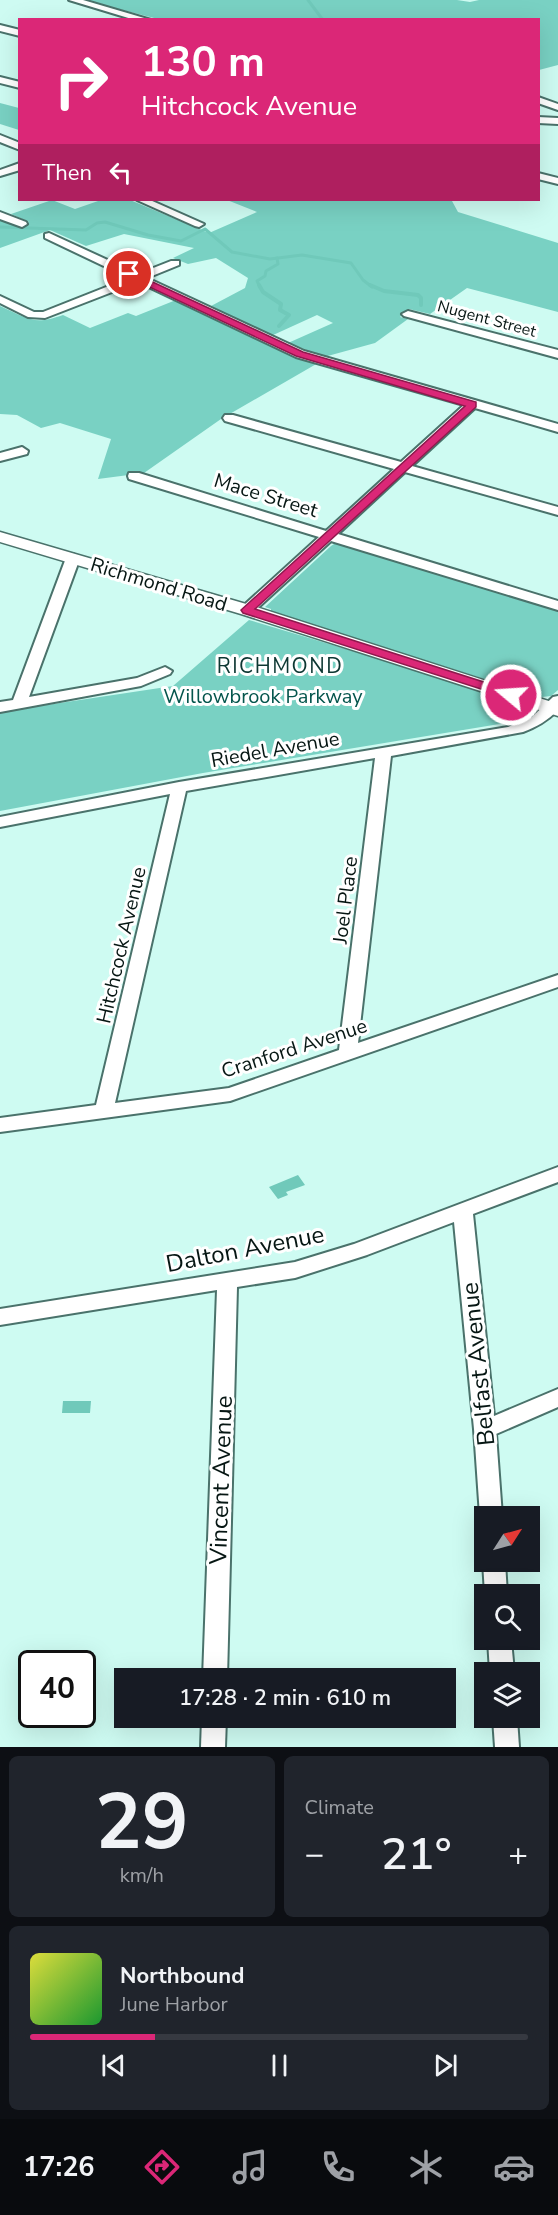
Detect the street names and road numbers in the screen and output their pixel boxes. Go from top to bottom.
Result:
street label: Nugent Street [435,295,539,343]
street label: Mace Street [211,467,322,524]
street label: Richmond Road [87,551,230,618]
street label: Riedel Avenue [209,725,341,774]
street label: Joel Place [327,855,364,946]
street label: Hitchcock Avenue [90,864,153,1026]
street label: Cranford Avenue [218,1012,371,1085]
street label: Dalton Avenue [163,1218,327,1280]
street label: Belfast Avenue [454,1281,502,1447]
street label: Vincent Avenue [202,1395,240,1566]

